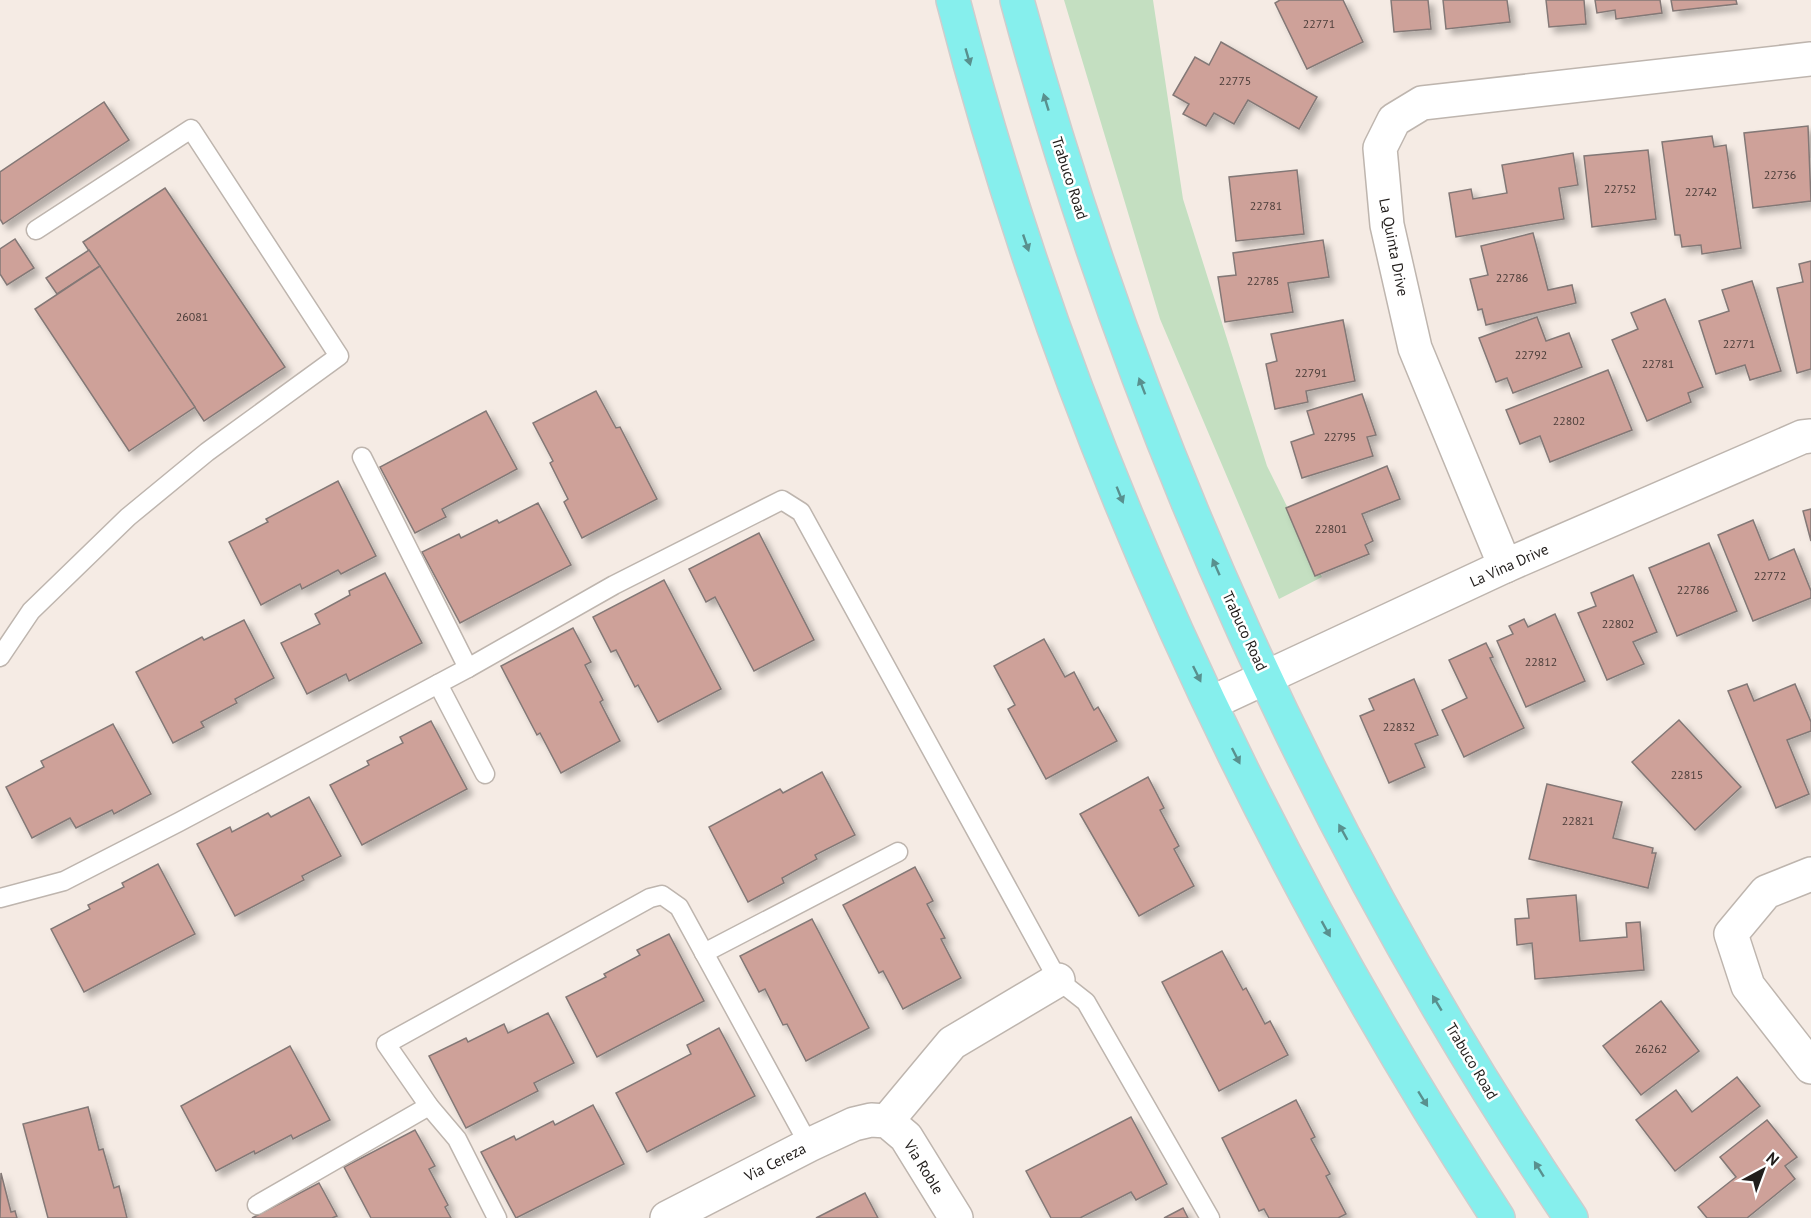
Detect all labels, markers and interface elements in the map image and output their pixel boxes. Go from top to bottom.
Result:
house number: 22771 [1303,16,1335,31]
one-way arrow [964,48,973,66]
house number: 22775 [1219,73,1251,88]
one-way arrow [1041,93,1050,111]
street label: Trabuco Road [1048,134,1092,222]
house number: 22736 [1764,167,1796,182]
house number: 22752 [1604,181,1636,196]
house number: 22742 [1685,184,1717,199]
street label: La Quinta Drive [1375,196,1413,298]
house number: 22781 [1250,198,1282,213]
one-way arrow [1022,234,1031,252]
house number: 22786 [1496,270,1528,285]
house number: 22785 [1247,273,1279,288]
house number: 26081 [176,309,208,324]
house number: 22771 [1723,336,1755,351]
house number: 22792 [1515,347,1547,362]
house number: 22781 [1642,356,1674,371]
house number: 22791 [1295,365,1327,380]
one-way arrow [1137,377,1146,395]
house number: 22802 [1553,413,1585,428]
house number: 22795 [1324,429,1356,444]
one-way arrow [1116,486,1125,504]
house number: 22801 [1315,521,1347,536]
street label: La Vina Drive [1467,539,1551,591]
one-way arrow [1211,558,1220,575]
house number: 22772 [1754,568,1786,583]
house number: 22786 [1677,582,1709,597]
street label: Trabuco Road [1218,588,1272,674]
house number: 22802 [1602,616,1634,631]
house number: 22812 [1525,654,1557,669]
one-way arrow [1192,666,1201,683]
house number: 22832 [1383,719,1415,734]
one-way arrow [1231,748,1240,765]
house number: 22815 [1671,767,1703,782]
house number: 22821 [1562,813,1594,828]
one-way arrow [1338,823,1348,840]
one-way arrow [1321,921,1331,938]
one-way arrow [1432,994,1442,1011]
street label: Trabuco Road [1442,1019,1502,1103]
house number: 26262 [1635,1041,1667,1056]
one-way arrow [1417,1090,1428,1107]
street label: Via Roble [899,1136,948,1198]
street label: Via Cereza [740,1138,809,1186]
north arrow [1733,1140,1793,1200]
text: N [1762,1148,1783,1170]
one-way arrow [1534,1161,1545,1177]

